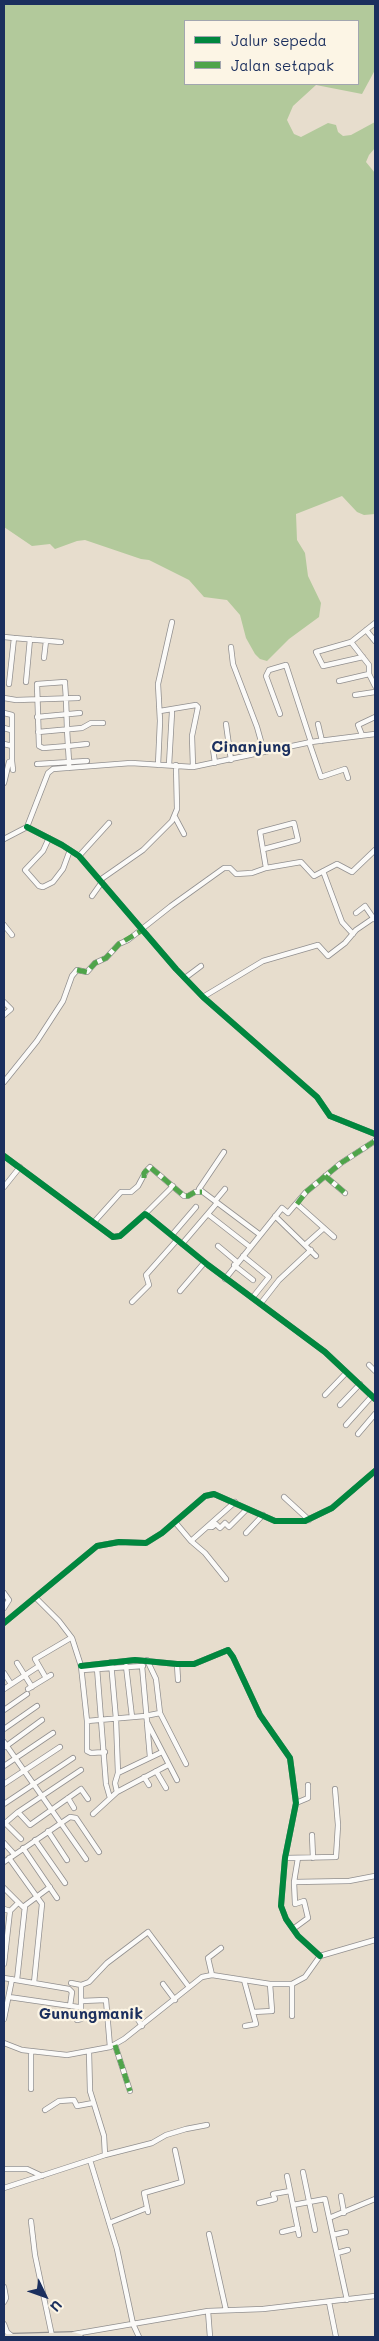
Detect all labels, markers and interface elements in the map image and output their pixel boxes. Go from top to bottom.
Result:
legend [184,20,359,85]
text: Jalur sepeda [231,30,327,50]
text: Jalan setapak [231,55,334,75]
district label: Cinanjung [211,737,291,757]
district label: Gunungmanik [39,2004,143,2024]
north arrow [20,2271,70,2321]
text: U [46,2296,67,2316]

